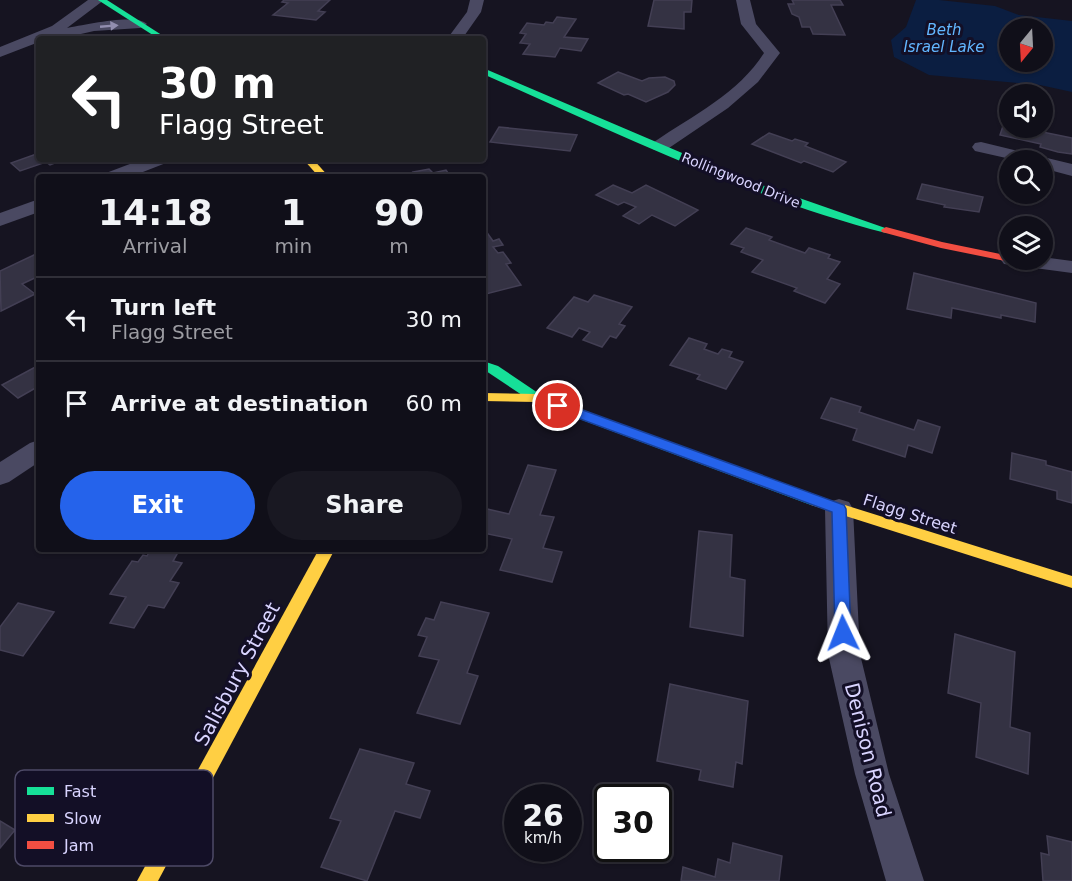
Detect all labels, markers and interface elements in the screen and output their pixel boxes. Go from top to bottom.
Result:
north arrow [999,18,1053,72]
map controls [999,18,1053,270]
one-way arrow [99,21,118,31]
water label: Beth Israel Lake [903,21,985,56]
text: 30 m [159,59,276,108]
icon: left [60,60,138,138]
button: sound [999,84,1053,138]
text: Flagg Street [159,109,323,140]
street label: Rollingwood Drive [679,149,803,211]
button: search [999,150,1053,204]
text: 14:18 [98,192,212,233]
text: 1 [281,192,306,233]
text: 90 [374,192,424,233]
button: layers [999,216,1053,270]
text: Arrival [123,234,188,258]
text: min [274,234,312,258]
text: m [389,234,409,258]
text: Turn left [111,295,216,320]
icon: left [60,303,93,336]
text: 30 m [406,307,462,332]
text: Flagg Street [111,320,233,344]
pin [532,380,583,431]
icon: arrive [60,387,93,420]
icon: arrive [541,389,574,422]
text: Arrive at destination [111,391,368,416]
text: 60 m [406,391,462,416]
button: Exit [60,471,255,540]
button: Share [267,471,462,540]
street label: Flagg Street [861,490,959,538]
street label: Salisbury Street [189,598,285,750]
position arrow [811,601,875,665]
street label: Denison Road [840,680,896,820]
legend [15,770,213,866]
text: Fast [64,782,96,801]
speed limit sign: 30 [594,784,672,862]
text: 26 [522,798,564,833]
text: Slow [64,809,101,828]
text: km/h [524,829,562,847]
text: Jam [63,836,94,855]

